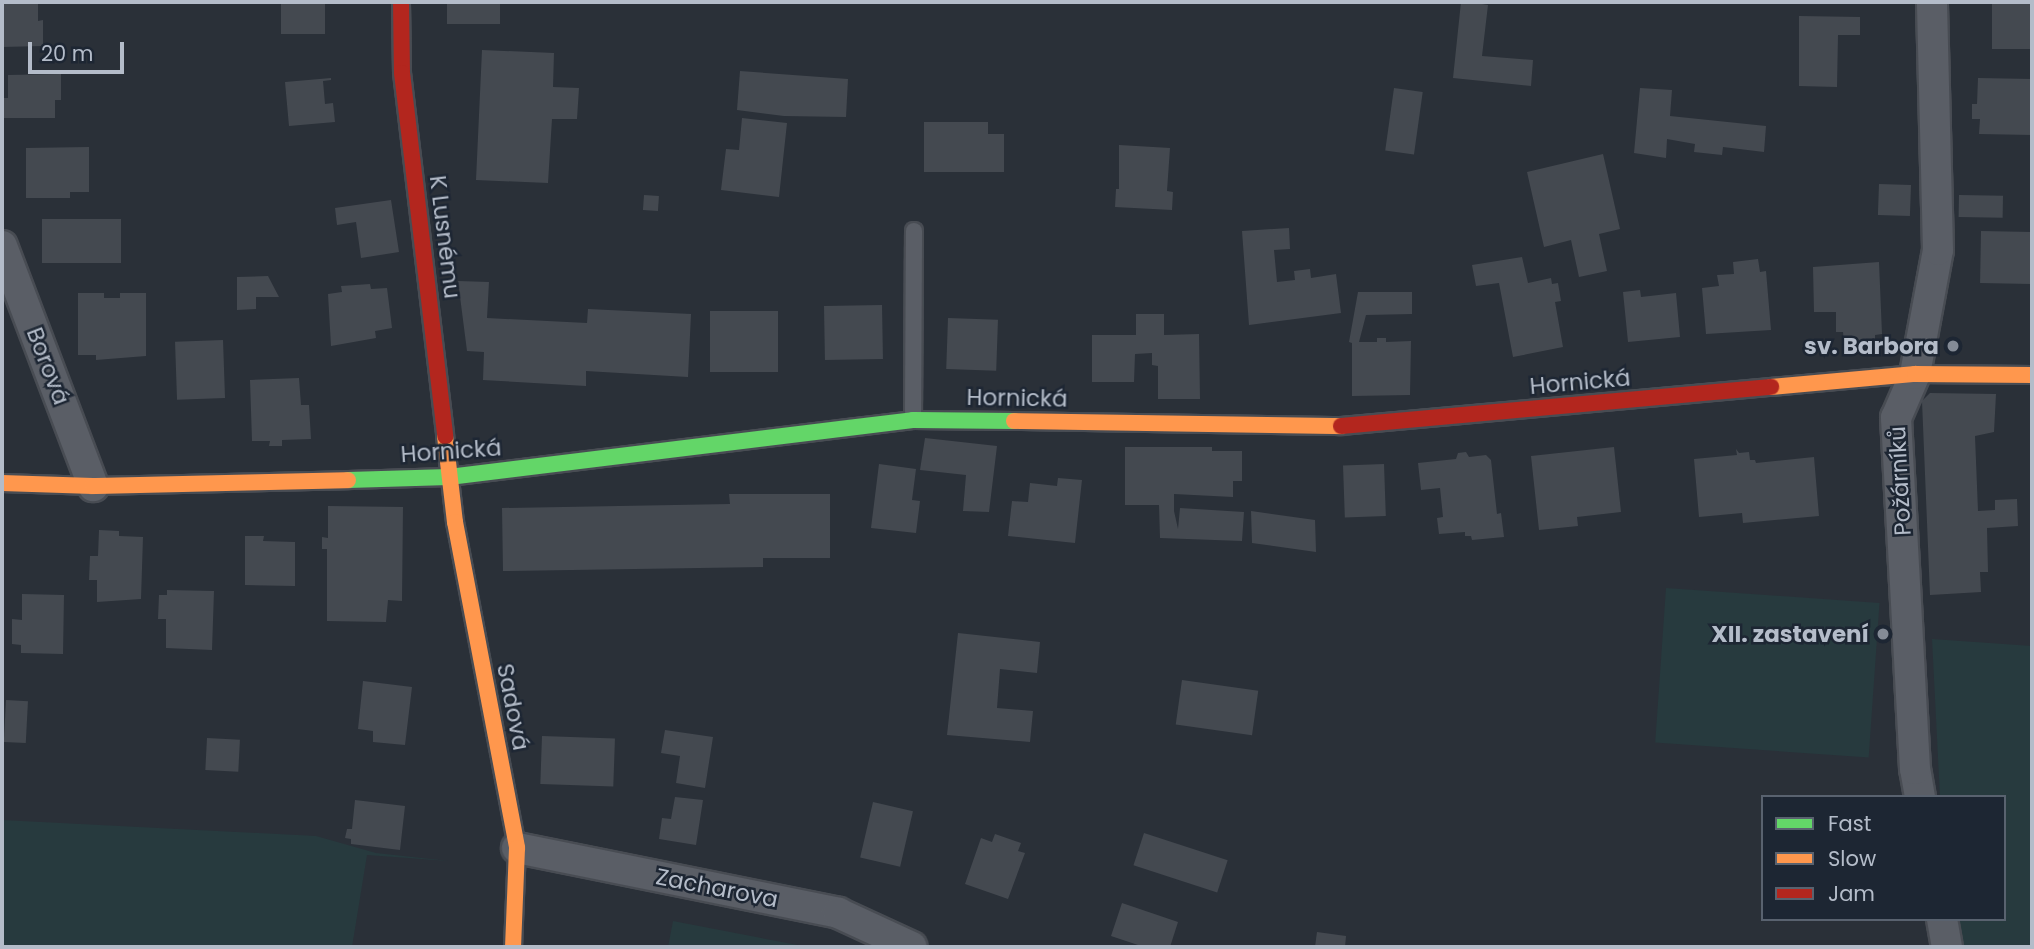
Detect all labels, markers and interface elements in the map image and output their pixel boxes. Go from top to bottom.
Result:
scale bar [32,28,128,72]
text: 20 m [41,39,94,68]
street label: K Lusnému [424,174,466,300]
street label: Borová [21,323,75,409]
place label: sv. Barbora [1804,332,1939,360]
marker: sv. Barbora [1945,338,1961,354]
street label: Hornická [1529,364,1631,400]
street label: Hornická [966,383,1068,413]
street label: Požárníků [1883,426,1917,536]
street label: Hornická [400,434,502,468]
place label: XII. zastavení [1711,620,1869,648]
marker: XII. zastavení [1875,626,1891,642]
street label: Sadová [491,661,535,753]
legend [1761,795,2006,921]
text: Fast [1828,809,1871,838]
text: Slow [1828,844,1876,873]
street label: Zacharova [654,863,780,913]
text: Jam [1828,879,1875,908]

